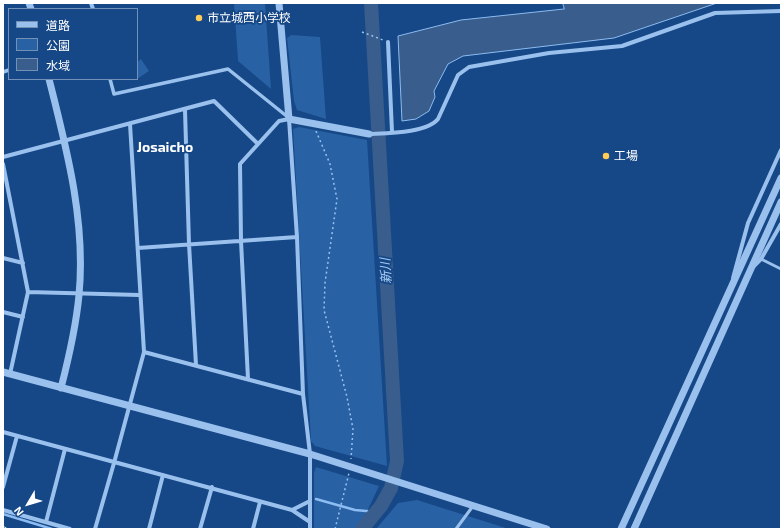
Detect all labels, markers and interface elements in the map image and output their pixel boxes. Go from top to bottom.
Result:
legend [8,8,138,80]
place label: 市立城西小学校 [207,11,291,25]
marker: 市立城西小学校 [194,13,204,23]
text: 道路 [46,18,70,32]
text: 公園 [46,38,70,52]
text: 水域 [46,58,70,72]
district label: Josaicho [137,139,193,155]
place label: 工場 [614,149,638,163]
marker: 工場 [601,151,611,161]
water label: 新川 [378,258,394,284]
north arrow [8,484,48,524]
text: N [11,505,26,519]

